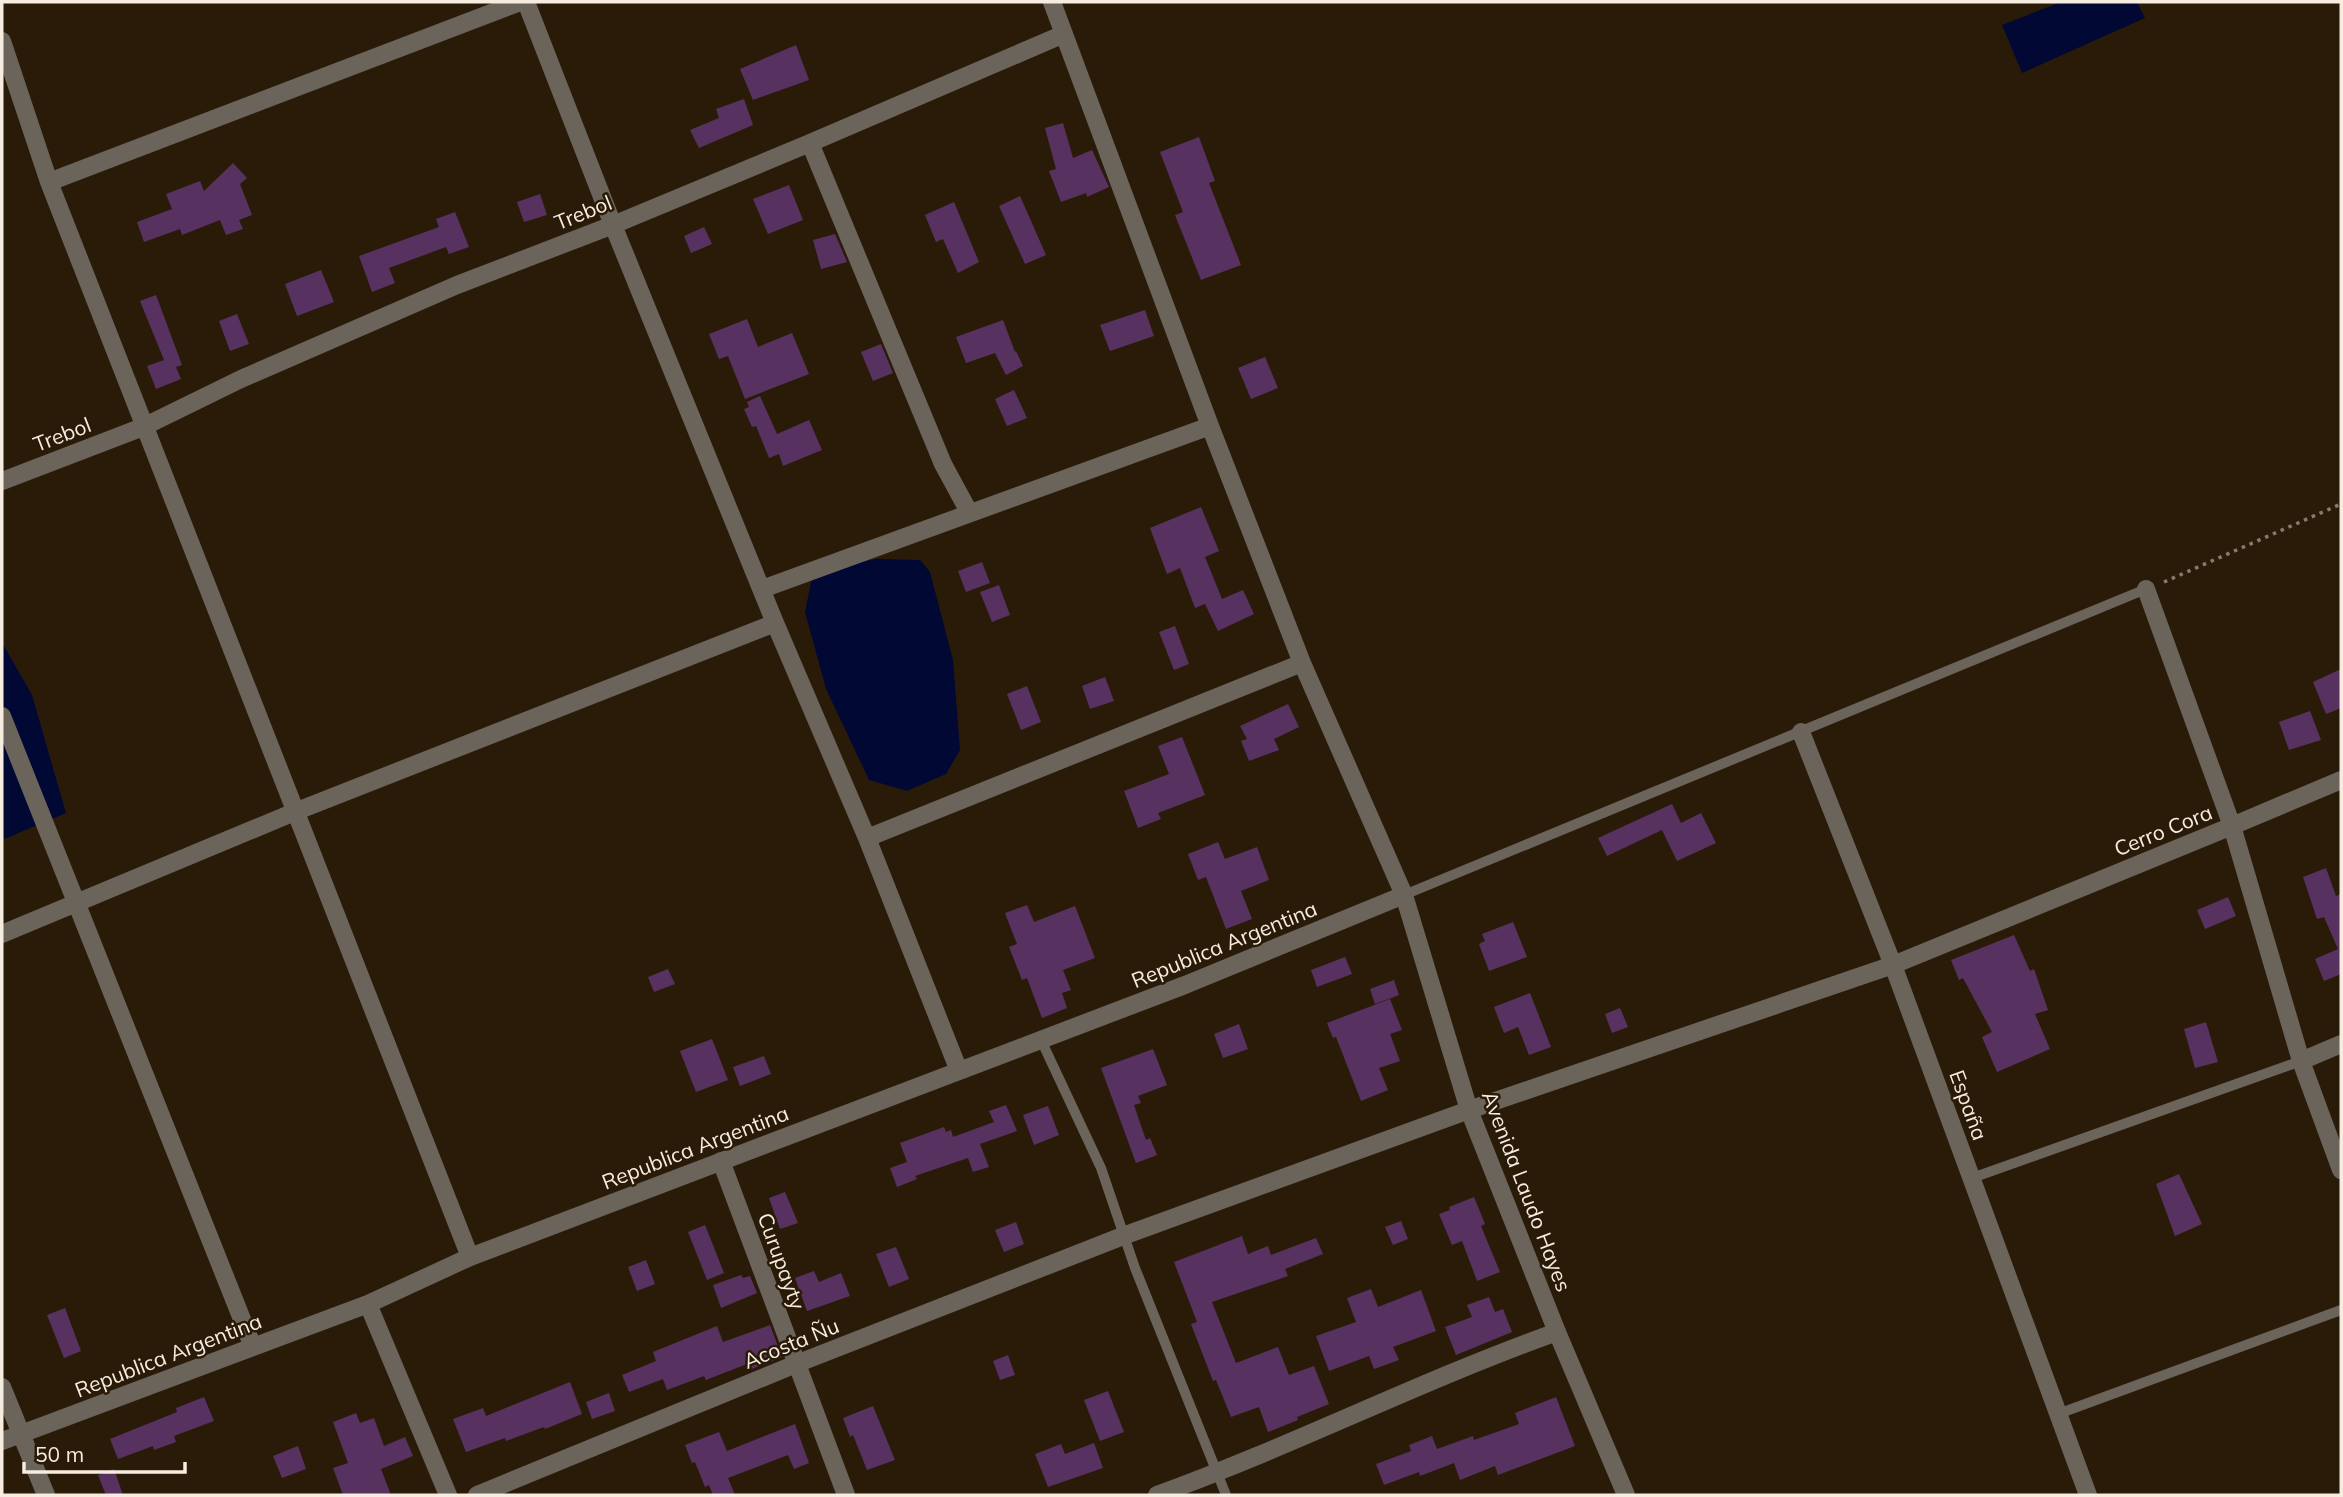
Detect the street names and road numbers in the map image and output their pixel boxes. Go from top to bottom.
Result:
street label: Trebol [551,189,615,235]
street label: Trebol [30,411,94,457]
street label: Cerro Cora [2110,799,2216,861]
street label: Republica Argentina [1127,895,1321,993]
street label: España [1944,1066,1994,1144]
street label: Avenida Laudo Hayes [1477,1087,1577,1295]
street label: Republica Argentina [598,1099,792,1195]
street label: Curupayty [753,1209,811,1313]
street label: Republica Argentina [71,1307,265,1403]
street label: Acosta Ñu [739,1312,843,1374]

